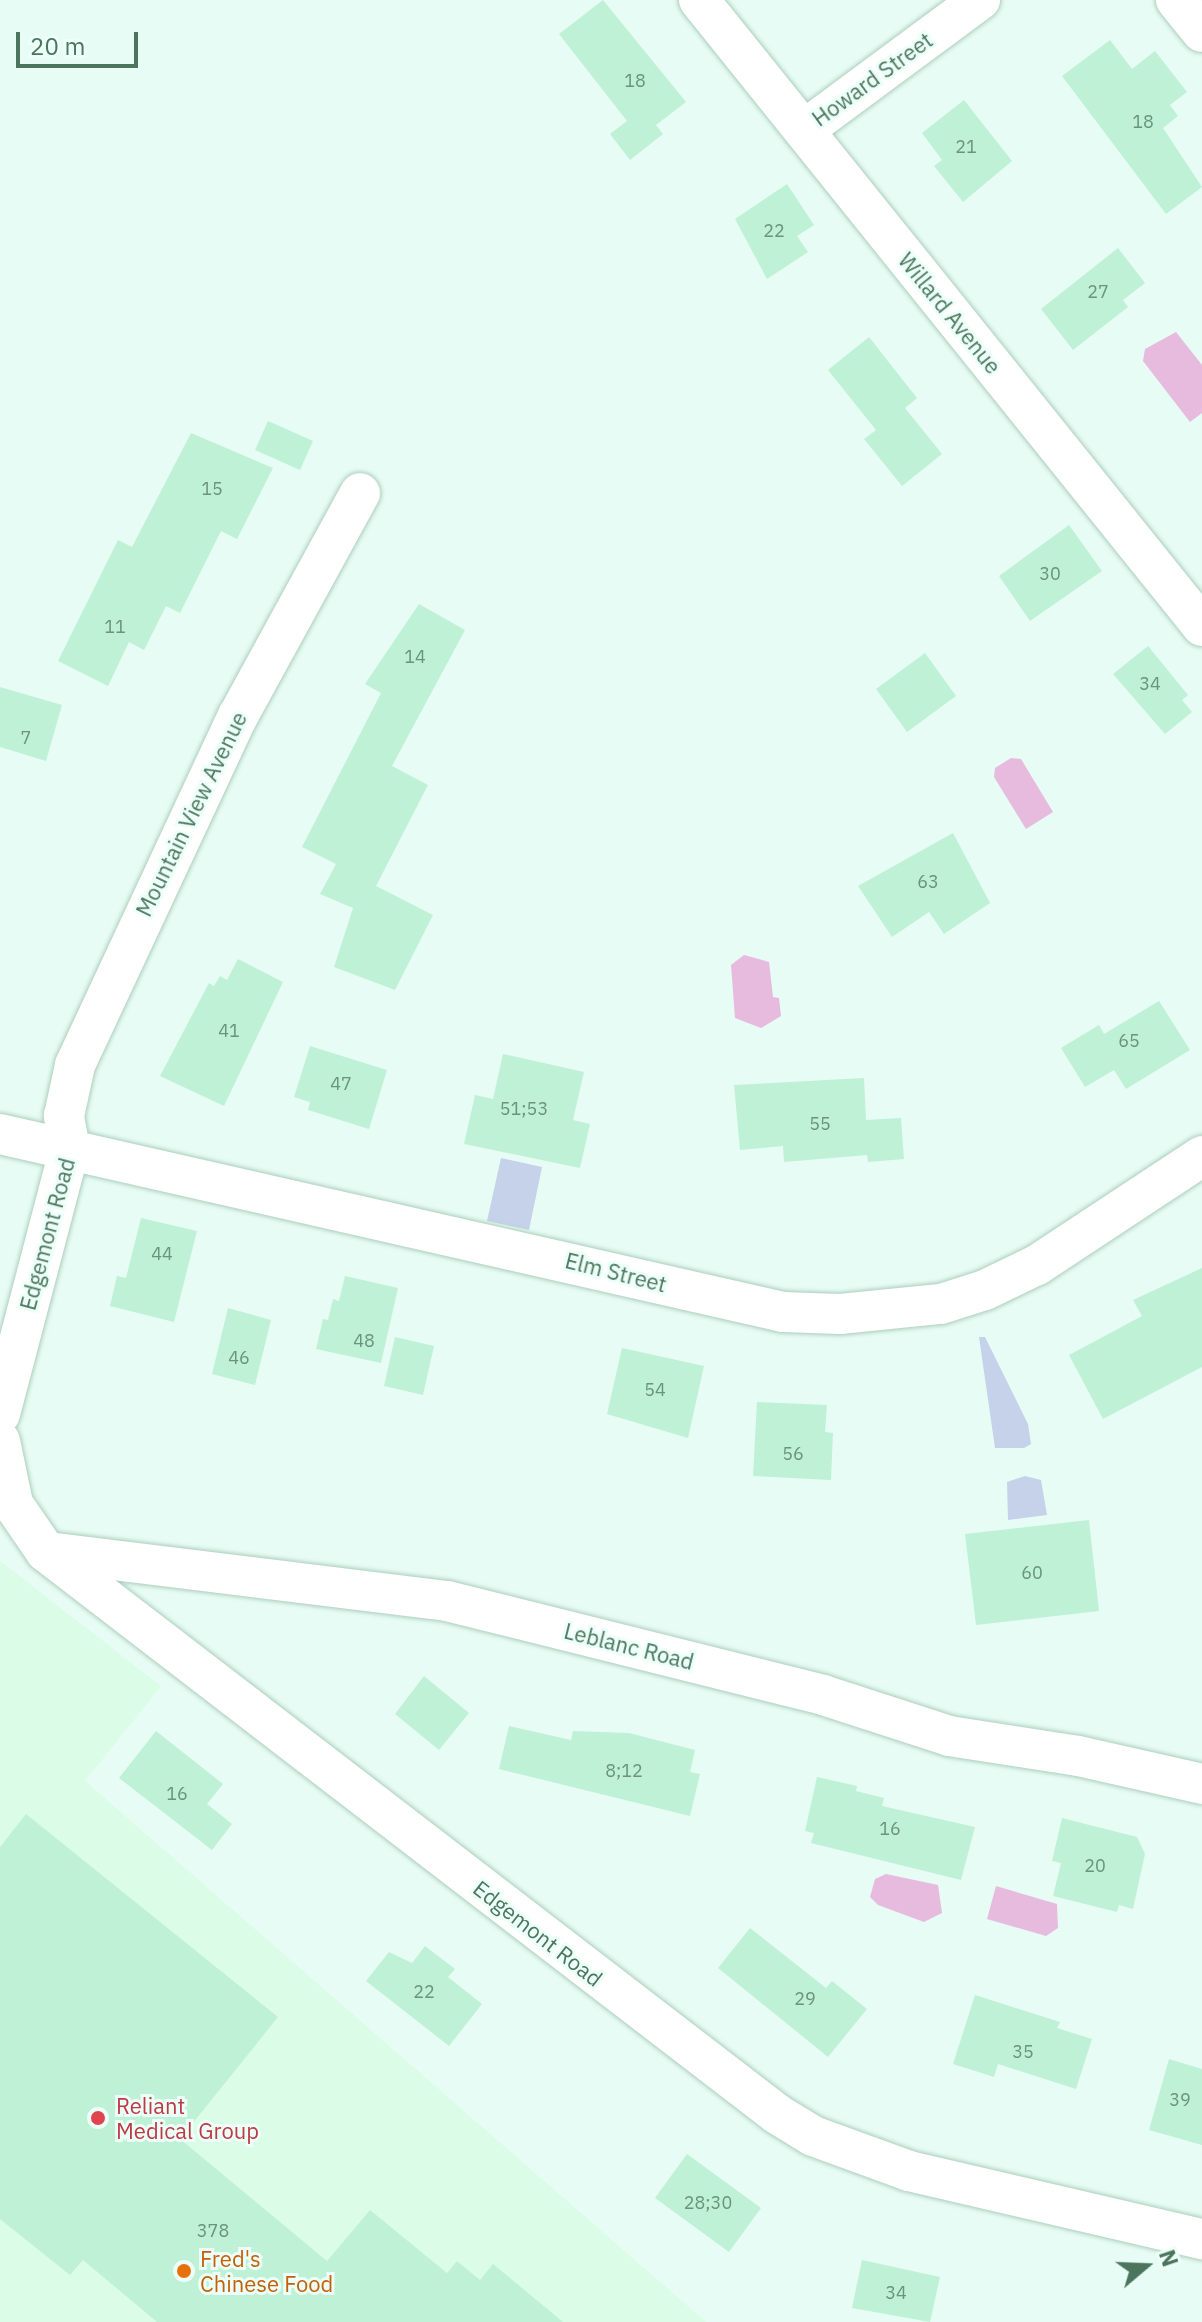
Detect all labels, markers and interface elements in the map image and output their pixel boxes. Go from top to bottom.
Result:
scale bar [20,16,142,66]
street label: Howard Street [807,26,937,132]
text: 20 m [30,30,85,62]
house number: 18 [624,70,646,92]
house number: 18 [1132,111,1154,133]
house number: 21 [955,136,977,158]
house number: 22 [763,220,785,242]
street label: Willard Avenue [893,247,1007,379]
house number: 27 [1087,281,1109,303]
house number: 15 [201,478,223,500]
house number: 30 [1039,563,1061,585]
house number: 11 [104,616,126,638]
house number: 14 [404,646,426,668]
house number: 34 [1139,673,1161,695]
street label: Mountain View Avenue [130,707,252,921]
house number: 7 [21,727,31,749]
house number: 63 [917,871,939,893]
house number: 41 [218,1020,240,1042]
house number: 65 [1118,1030,1140,1052]
house number: 47 [330,1073,352,1095]
house number: 51;53 [500,1098,548,1120]
house number: 55 [809,1113,831,1135]
street label: Edgemont Road [14,1155,80,1313]
house number: 44 [151,1243,173,1265]
street label: Elm Street [563,1247,669,1297]
house number: 48 [353,1330,375,1352]
house number: 46 [228,1347,250,1369]
house number: 54 [644,1379,666,1401]
house number: 56 [782,1443,804,1465]
house number: 60 [1021,1562,1043,1584]
street label: Leblanc Road [561,1617,697,1675]
house number: 8;12 [605,1760,643,1782]
house number: 16 [166,1783,188,1805]
house number: 16 [879,1818,901,1840]
house number: 20 [1084,1855,1106,1877]
street label: Edgemont Road [468,1874,608,1992]
house number: 22 [413,1981,435,2003]
house number: 29 [794,1988,816,2010]
house number: 35 [1012,2041,1034,2063]
house number: 39 [1169,2089,1191,2111]
place label: Reliant Medical Group [116,2092,259,2144]
marker: Reliant Medical Group [87,2107,109,2129]
house number: 28;30 [684,2192,732,2214]
house number: 378 [197,2220,229,2242]
north arrow [1106,2226,1186,2306]
place label: Fred's Chinese Food [200,2245,333,2296]
text: N [1153,2246,1185,2270]
marker: Fred's Chinese Food [175,2262,193,2280]
house number: 34 [885,2282,907,2304]

